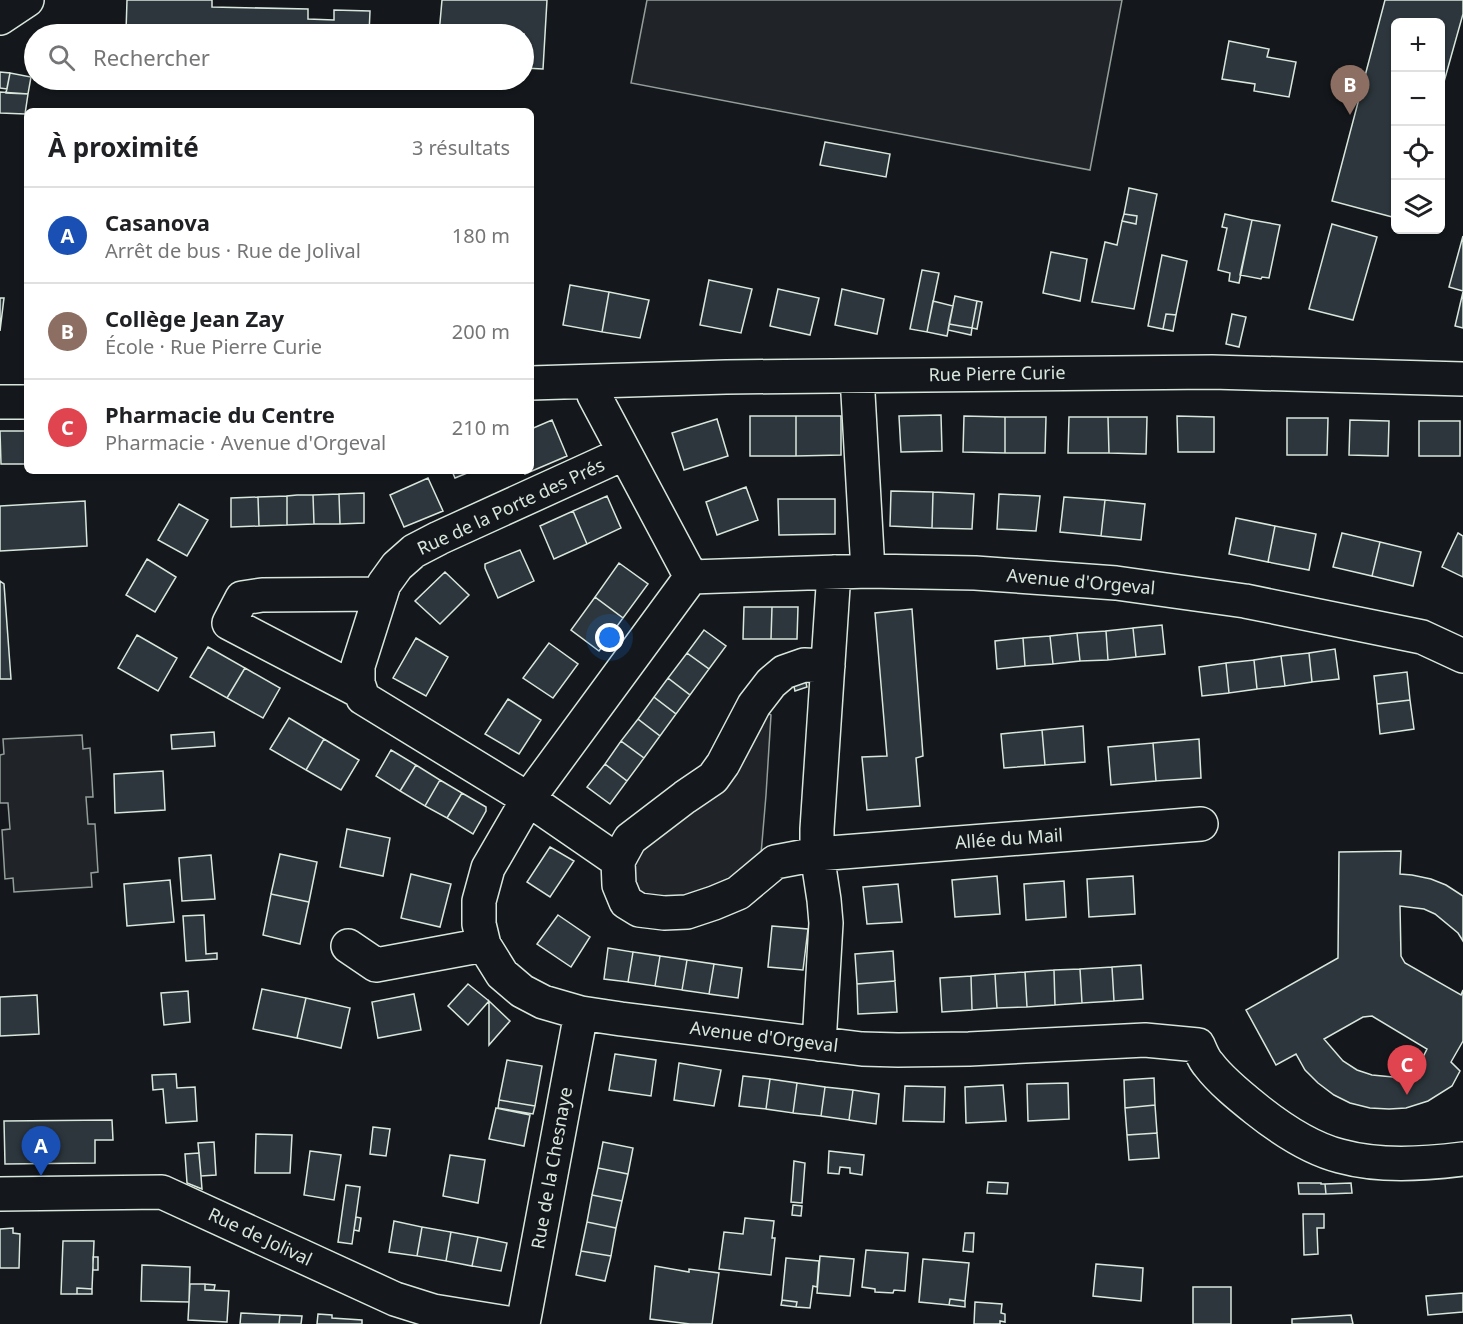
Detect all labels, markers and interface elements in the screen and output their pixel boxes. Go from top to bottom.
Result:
map controls [1391,18,1445,234]
button: + [1391,18,1445,72]
search box [24,24,534,90]
icon: search [45,41,78,74]
text: Rechercher [93,42,210,72]
pin: B [1330,66,1370,115]
button: − [1391,72,1445,126]
button: locate [1391,126,1445,180]
text: À proximité [48,129,199,165]
text: 3 résultats [412,134,510,161]
button: layers [1391,180,1445,234]
text: Casanova [105,207,210,237]
text: A [61,222,74,249]
text: 180 m [452,222,510,249]
text: Arrêt de bus · Rue de Jolival [105,237,361,264]
text: Collège Jean Zay [105,303,284,333]
text: B [61,318,74,345]
text: 200 m [452,318,510,345]
text: École · Rue Pierre Curie [105,333,322,360]
street label: Rue Pierre Curie [928,360,1066,386]
text: Pharmacie du Centre [105,399,335,429]
text: C [61,414,74,441]
text: 210 m [452,414,510,441]
text: Pharmacie · Avenue d'Orgeval [105,429,386,456]
street label: Rue de la Porte des Prés [413,452,608,560]
street label: Avenue d'Orgeval [1006,563,1156,599]
your location [595,623,624,652]
street label: Allée du Mail [954,822,1064,854]
street label: Avenue d'Orgeval [689,1015,840,1057]
pin: C [1388,1046,1426,1095]
street label: Rue de la Chesnaye [525,1085,577,1251]
pin: A [22,1126,60,1176]
street label: Rue de Jolival [205,1202,316,1271]

